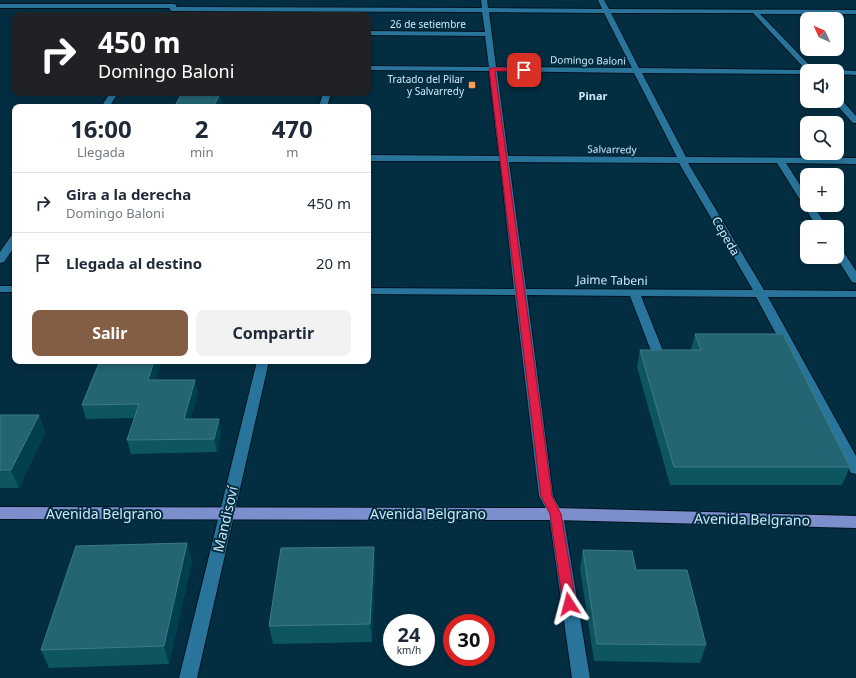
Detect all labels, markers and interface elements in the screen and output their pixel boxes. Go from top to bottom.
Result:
north arrow [800,12,844,56]
map controls [800,12,844,264]
street label: 26 de setiembre [390,17,466,31]
text: 450 m [98,23,181,61]
icon: right [32,28,84,80]
street label: Domingo Baloni [550,52,626,68]
pin [507,53,541,87]
text: Domingo Baloni [98,59,234,83]
icon: arrive [513,59,535,81]
button: sound [800,64,844,108]
place label: Tratado del Pilar y Salvarredy [387,72,465,98]
marker: Tratado del Pilar y Salvarredy [467,80,477,90]
district label: Pinar [579,88,607,103]
text: 16:00 [70,112,132,145]
text: 2 [195,112,209,145]
text: 470 [272,112,313,145]
button: search [800,116,844,160]
street label: Salvarredy [587,142,638,156]
text: Llegada [77,143,125,161]
text: min [190,143,213,161]
text: m [286,143,298,161]
button: + [800,168,844,212]
text: Gira a la derecha [66,184,191,204]
icon: right [32,192,54,214]
text: 450 m [307,193,351,213]
text: Domingo Baloni [66,204,165,222]
street label: Cepeda [708,213,744,259]
button: − [800,220,844,264]
icon: arrive [32,252,54,274]
text: Llegada al destino [66,253,202,273]
text: 20 m [316,253,351,273]
street label: Jaime Tabeni [575,271,648,289]
button: Salir [32,310,188,356]
button: Compartir [196,310,351,356]
street label: Mandisoví [208,484,242,554]
street label: Avenida Belgrano [46,504,162,523]
street label: Avenida Belgrano [370,504,486,523]
street label: Avenida Belgrano [694,508,810,530]
position arrow [548,583,590,625]
speed limit sign: 30 [443,614,495,666]
text: 24 [398,621,420,648]
text: km/h [397,643,421,657]

